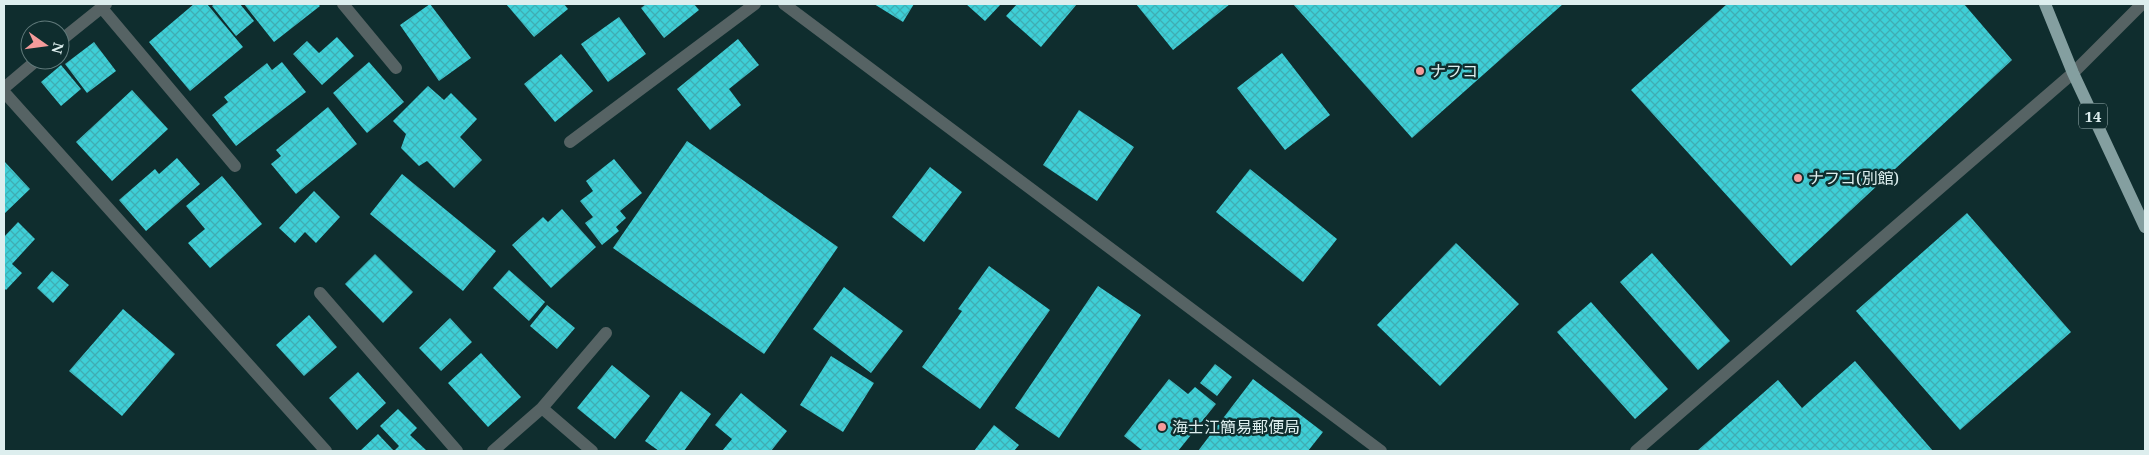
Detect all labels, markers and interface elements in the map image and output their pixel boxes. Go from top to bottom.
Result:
north arrow [20,20,70,70]
text: N [48,41,69,56]
place label: ナフコ [1430,60,1478,82]
marker: ナフコ [1414,65,1426,77]
road number: 14 [2079,104,2107,128]
place label: ナフコ(別館) [1808,167,1899,189]
marker: ナフコ(別館) [1792,172,1804,184]
place label: 海士江簡易郵便局 [1172,416,1300,438]
marker: 海士江簡易郵便局 [1156,421,1168,433]

